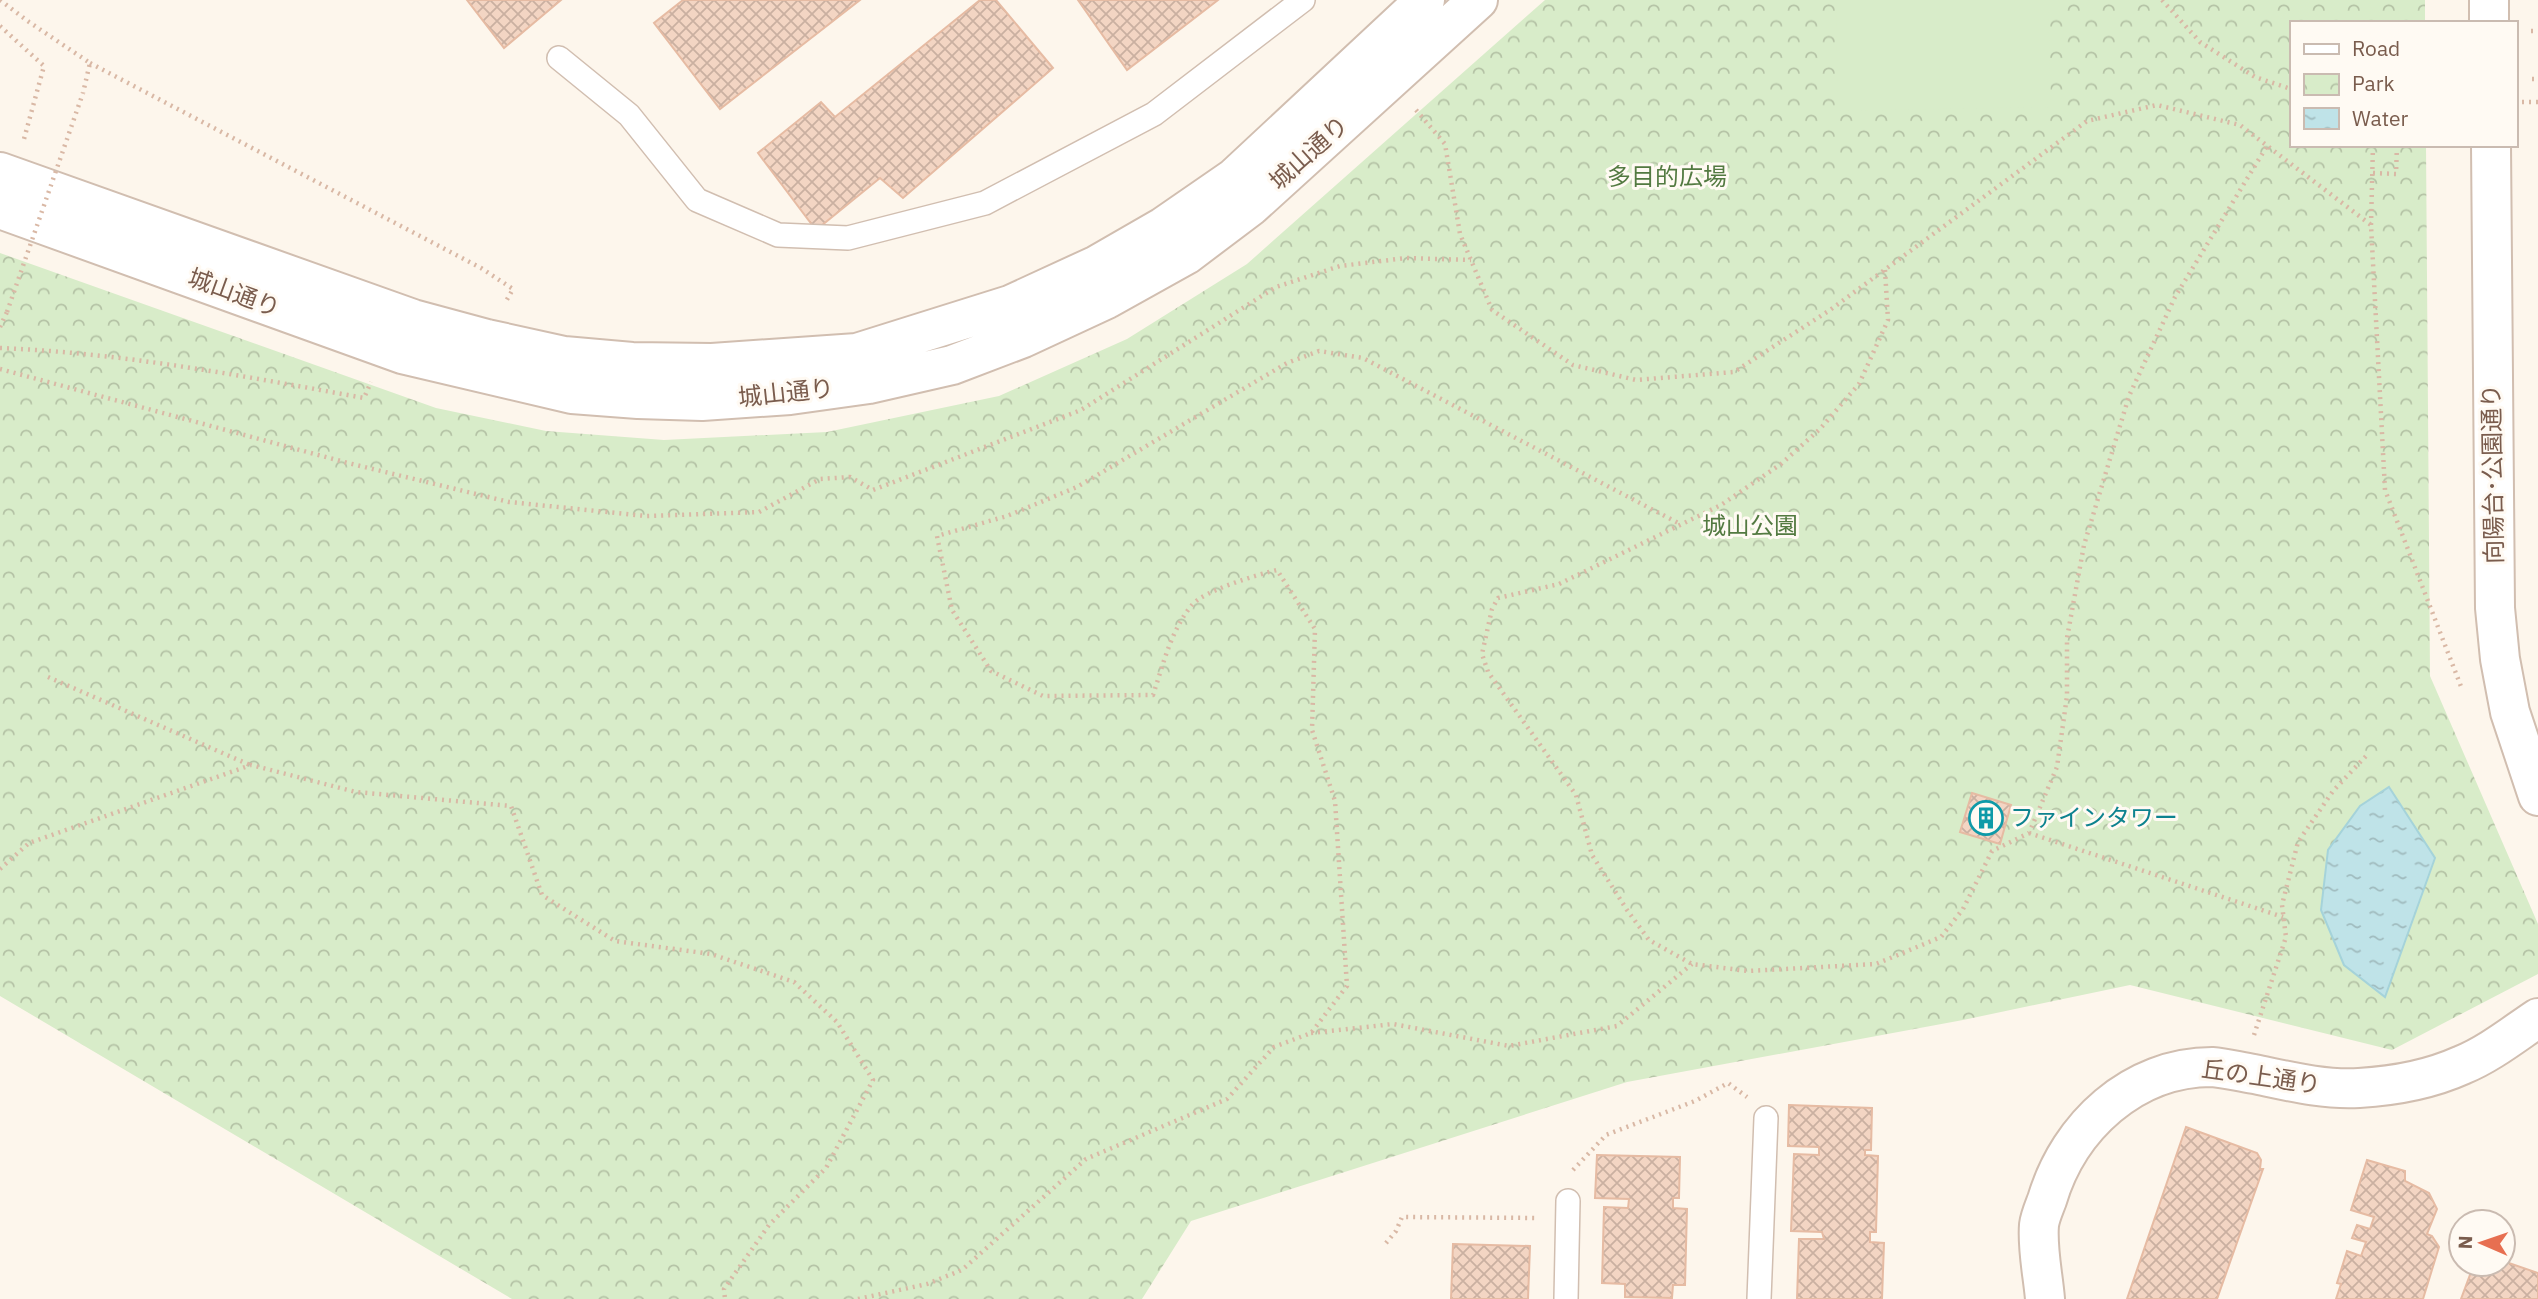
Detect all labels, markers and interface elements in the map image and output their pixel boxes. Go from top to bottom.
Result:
legend [2290,21,2517,147]
text: Road [2352,34,2400,62]
text: Park [2352,69,2395,97]
text: Water [2352,104,2409,132]
street label: 城山通り [1262,108,1355,196]
park label: 多目的広場 [1607,160,1727,192]
street label: 城山通り [184,261,285,324]
street label: 城山通り [736,371,835,413]
street label: 向陽台･公園通り [2474,384,2510,564]
park label: 城山公園 [1702,509,1798,541]
building icon: ファインタワー [1967,799,2005,837]
place label: ファインタワー [2010,801,2178,833]
street label: 丘の上通り [2199,1052,2323,1100]
north arrow [2447,1208,2517,1278]
text: N [2453,1235,2477,1250]

